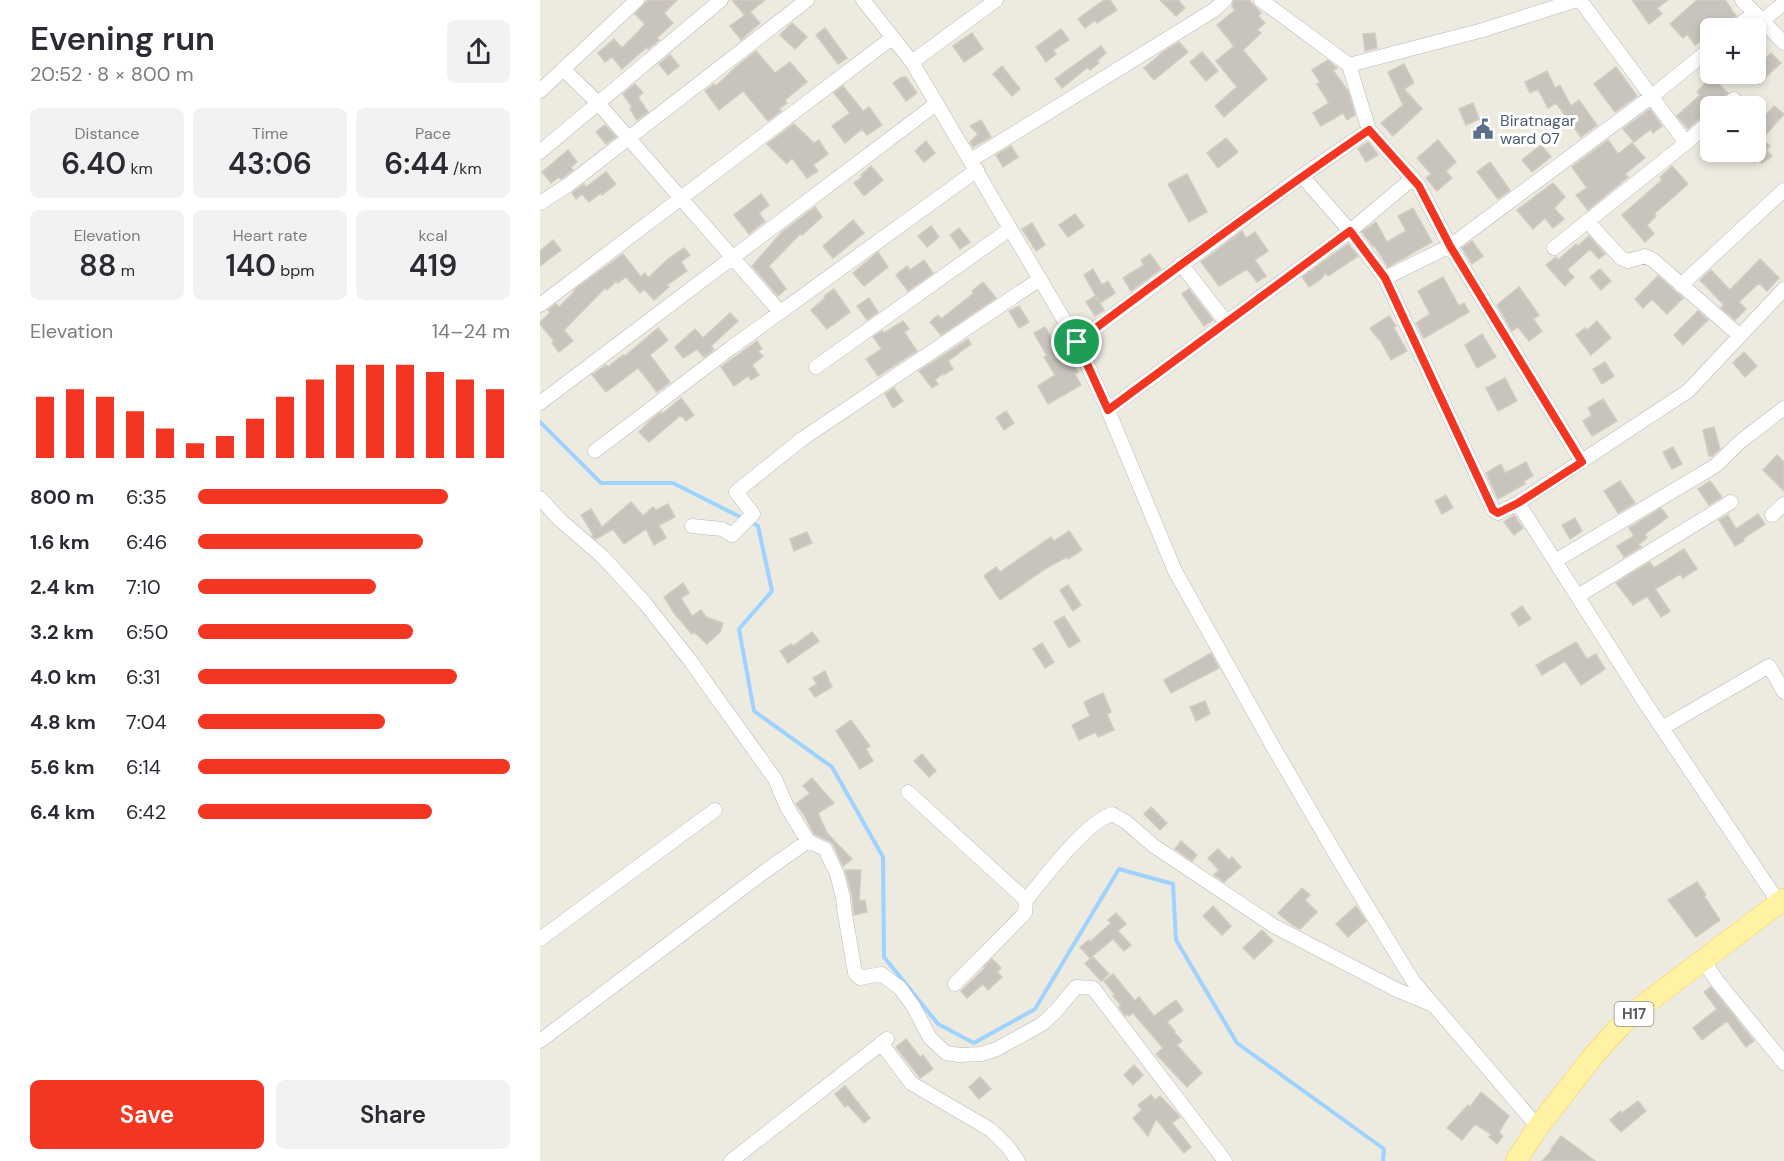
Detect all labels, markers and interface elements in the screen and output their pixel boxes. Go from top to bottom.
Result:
text: Evening run [30,17,215,60]
map controls [1700,18,1766,162]
button: + [1700,18,1766,84]
button: share [447,20,510,83]
text: 20:52 · 8 × 800 m [30,61,193,87]
button: − [1700,96,1766,162]
place label: Biratnagar ward 07 [1500,110,1576,149]
public building icon: Biratnagar ward 07 [1471,117,1495,141]
text: Distance [75,123,139,144]
text: Time [252,123,288,144]
text: Pace [415,123,451,144]
text: 6.40 [61,144,126,183]
text: 43:06 [228,144,312,183]
text: 6:44 [384,144,449,183]
text: km [126,158,153,179]
text: /km [449,158,482,179]
text: Elevation [74,225,140,246]
text: Heart rate [233,225,307,246]
text: kcal [419,225,447,246]
text: 88 [79,246,116,285]
text: 140 [225,246,276,285]
text: 419 [409,246,457,285]
text: m [116,260,135,281]
text: bpm [276,260,315,281]
pin [1051,316,1102,367]
text: Elevation [30,318,113,344]
text: 14–24 m [432,318,510,344]
icon: arrive [1060,325,1093,358]
text: 800 m [30,484,94,510]
text: 6:35 [126,484,167,510]
text: 1.6 km [30,529,89,555]
text: 6:46 [126,529,167,555]
text: 2.4 km [30,574,95,600]
text: 7:10 [126,574,161,600]
text: 3.2 km [30,619,94,645]
text: 6:50 [126,619,168,645]
text: 4.0 km [30,664,96,690]
text: 6:31 [126,664,160,690]
text: 4.8 km [30,709,96,735]
text: 7:04 [126,709,167,735]
text: 5.6 km [30,754,95,780]
text: 6:14 [126,754,161,780]
text: 6.4 km [30,799,95,825]
text: 6:42 [126,799,166,825]
road number: H17 [1614,1002,1654,1026]
button: Save [30,1080,264,1149]
button: Share [276,1080,510,1149]

